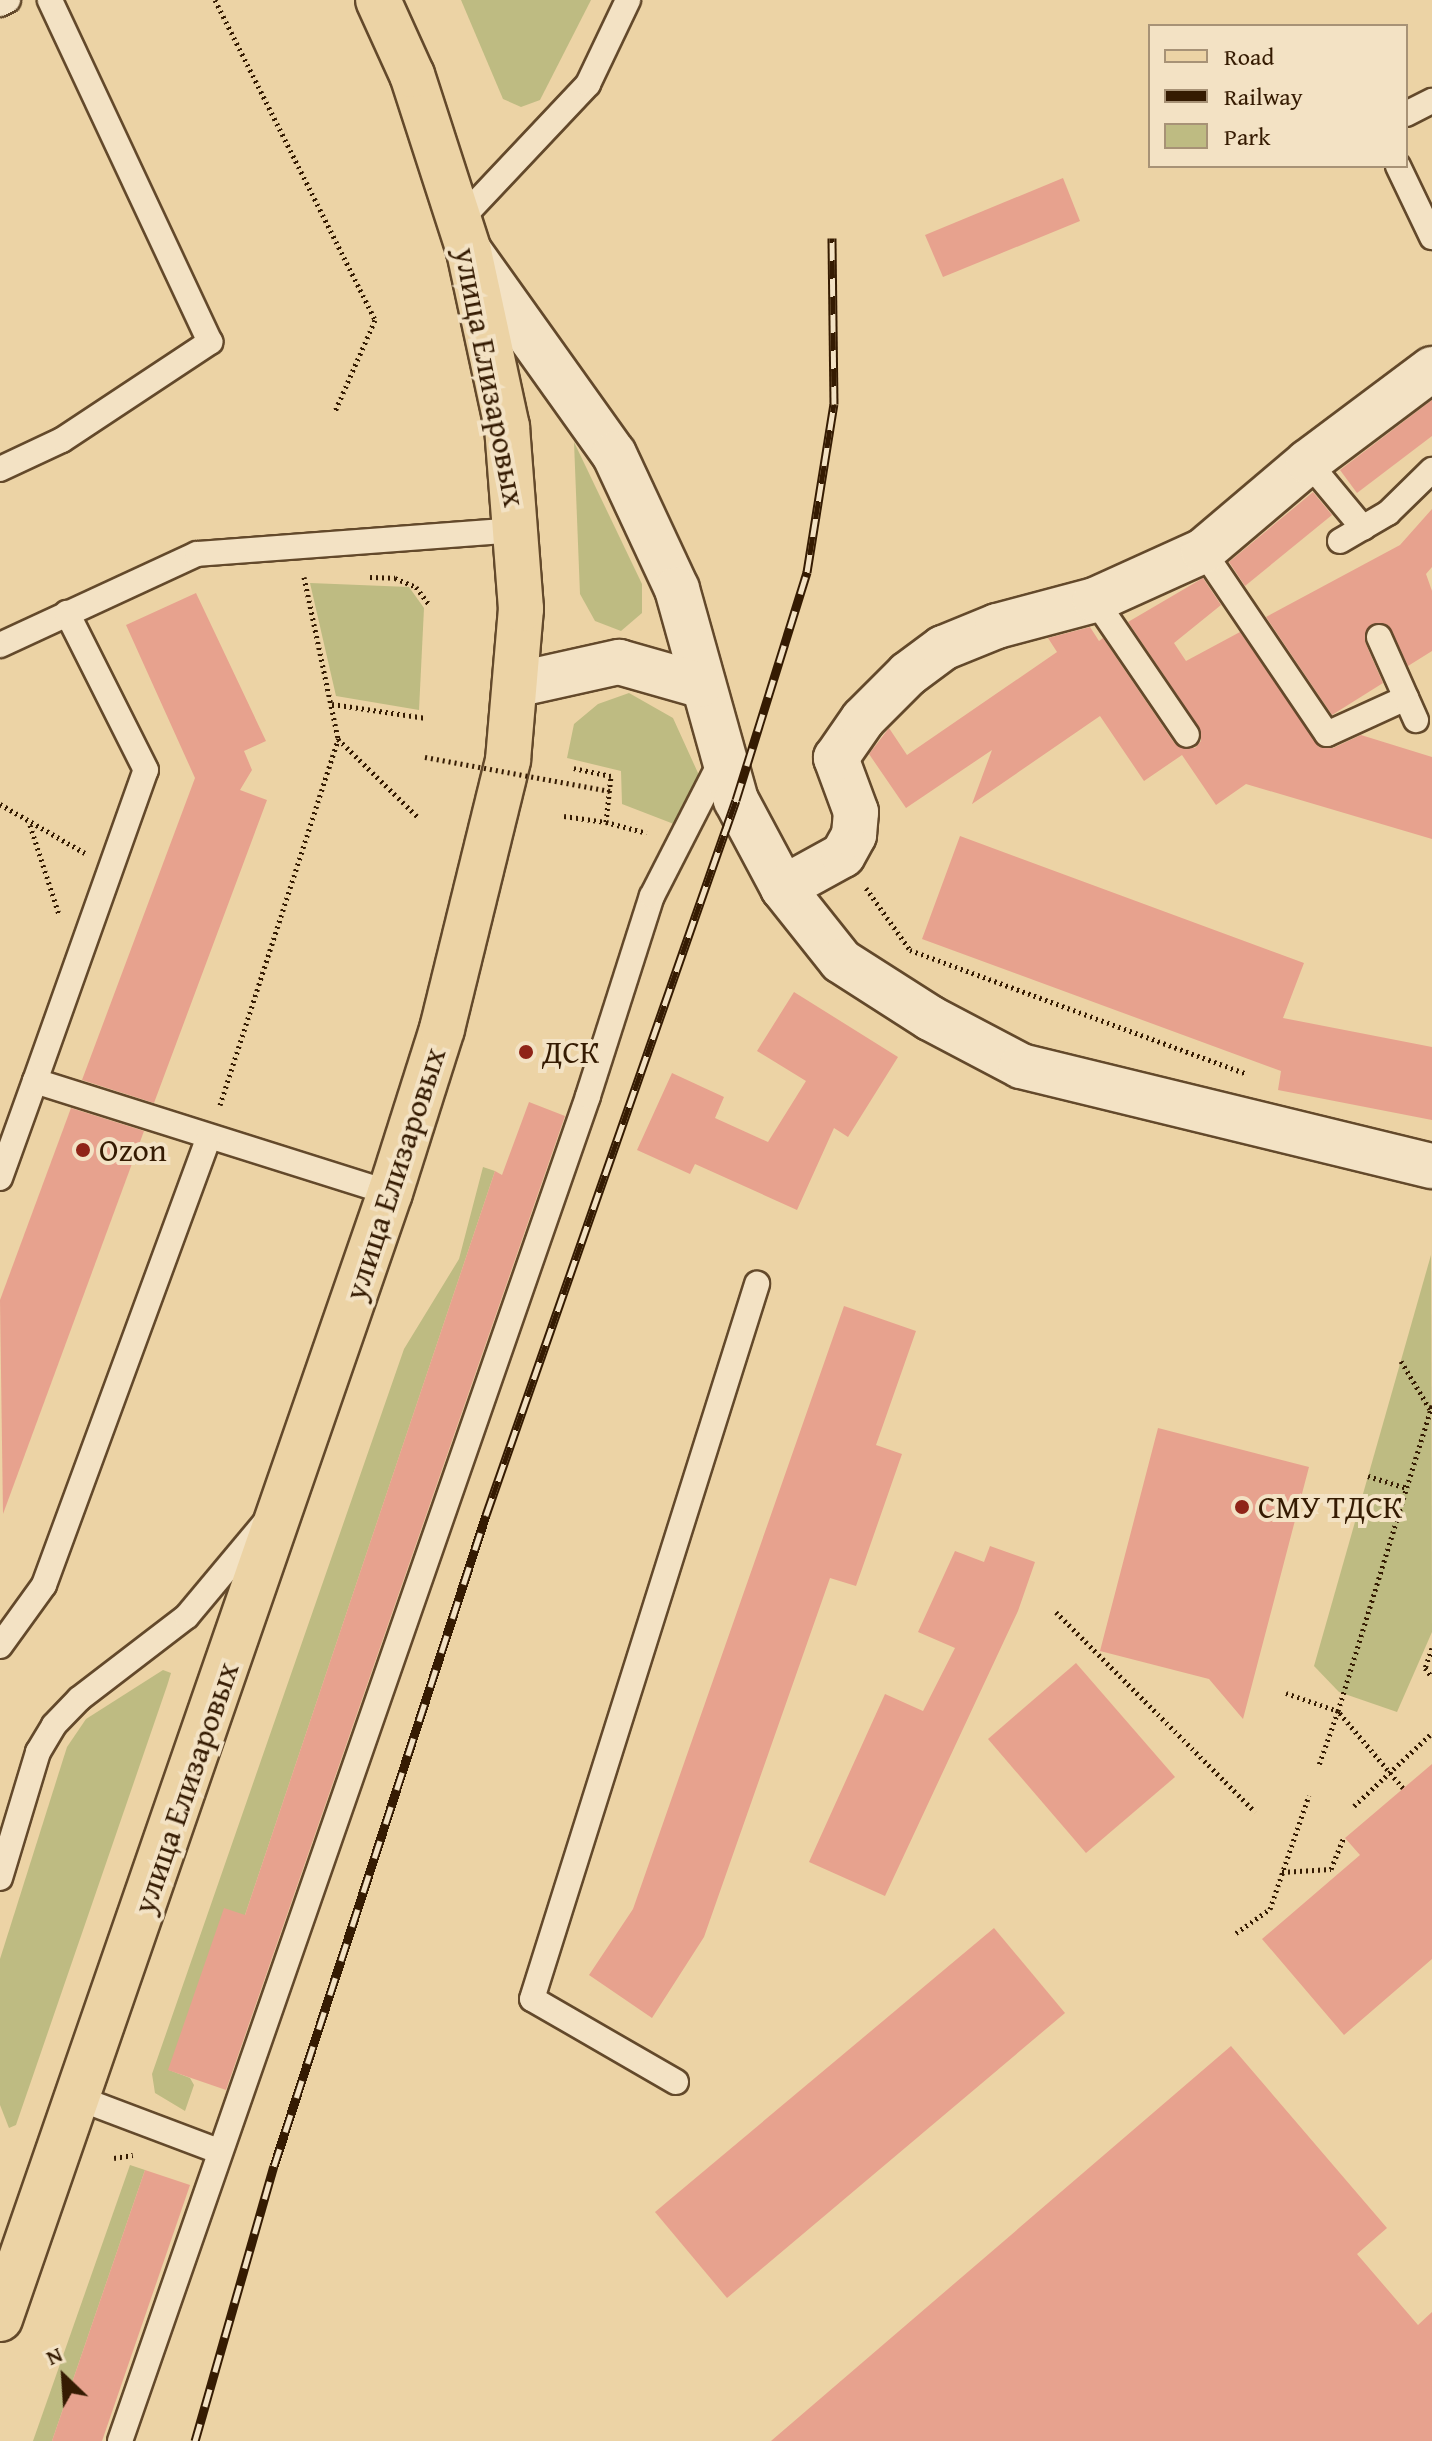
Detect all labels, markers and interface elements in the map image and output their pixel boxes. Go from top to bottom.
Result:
legend [1148,24,1408,168]
text: Road [1224,39,1274,74]
text: Railway [1224,79,1303,114]
text: Park [1224,119,1270,154]
street label: улица Елизаровых [446,244,534,510]
place label: ДСК [542,1033,600,1071]
street label: улица Елизаровых [336,1043,454,1305]
marker: ДСК [517,1043,535,1061]
place label: Ozon [99,1131,167,1169]
marker: Ozon [74,1141,92,1159]
place label: СМУ ТДСК [1258,1488,1402,1526]
marker: СМУ ТДСК [1233,1498,1251,1516]
street label: улица Елизаровых [125,1657,247,1919]
north arrow [24,2337,104,2417]
text: N [40,2338,67,2373]

